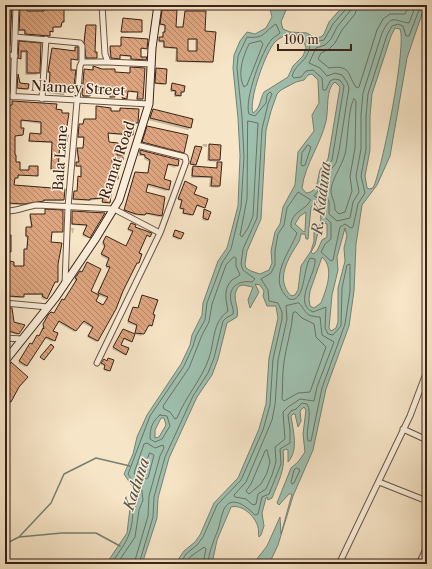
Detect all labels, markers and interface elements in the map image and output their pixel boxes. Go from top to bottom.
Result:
scale bar [278,26,351,52]
text: 100 m [284,32,319,47]
street label: Niamey Street [30,77,126,99]
street label: Ramat Road [95,118,139,201]
street label: Bala Lane [49,125,71,191]
water label: R. Kaduna [307,160,335,237]
water label: Kaduna [118,455,153,513]

